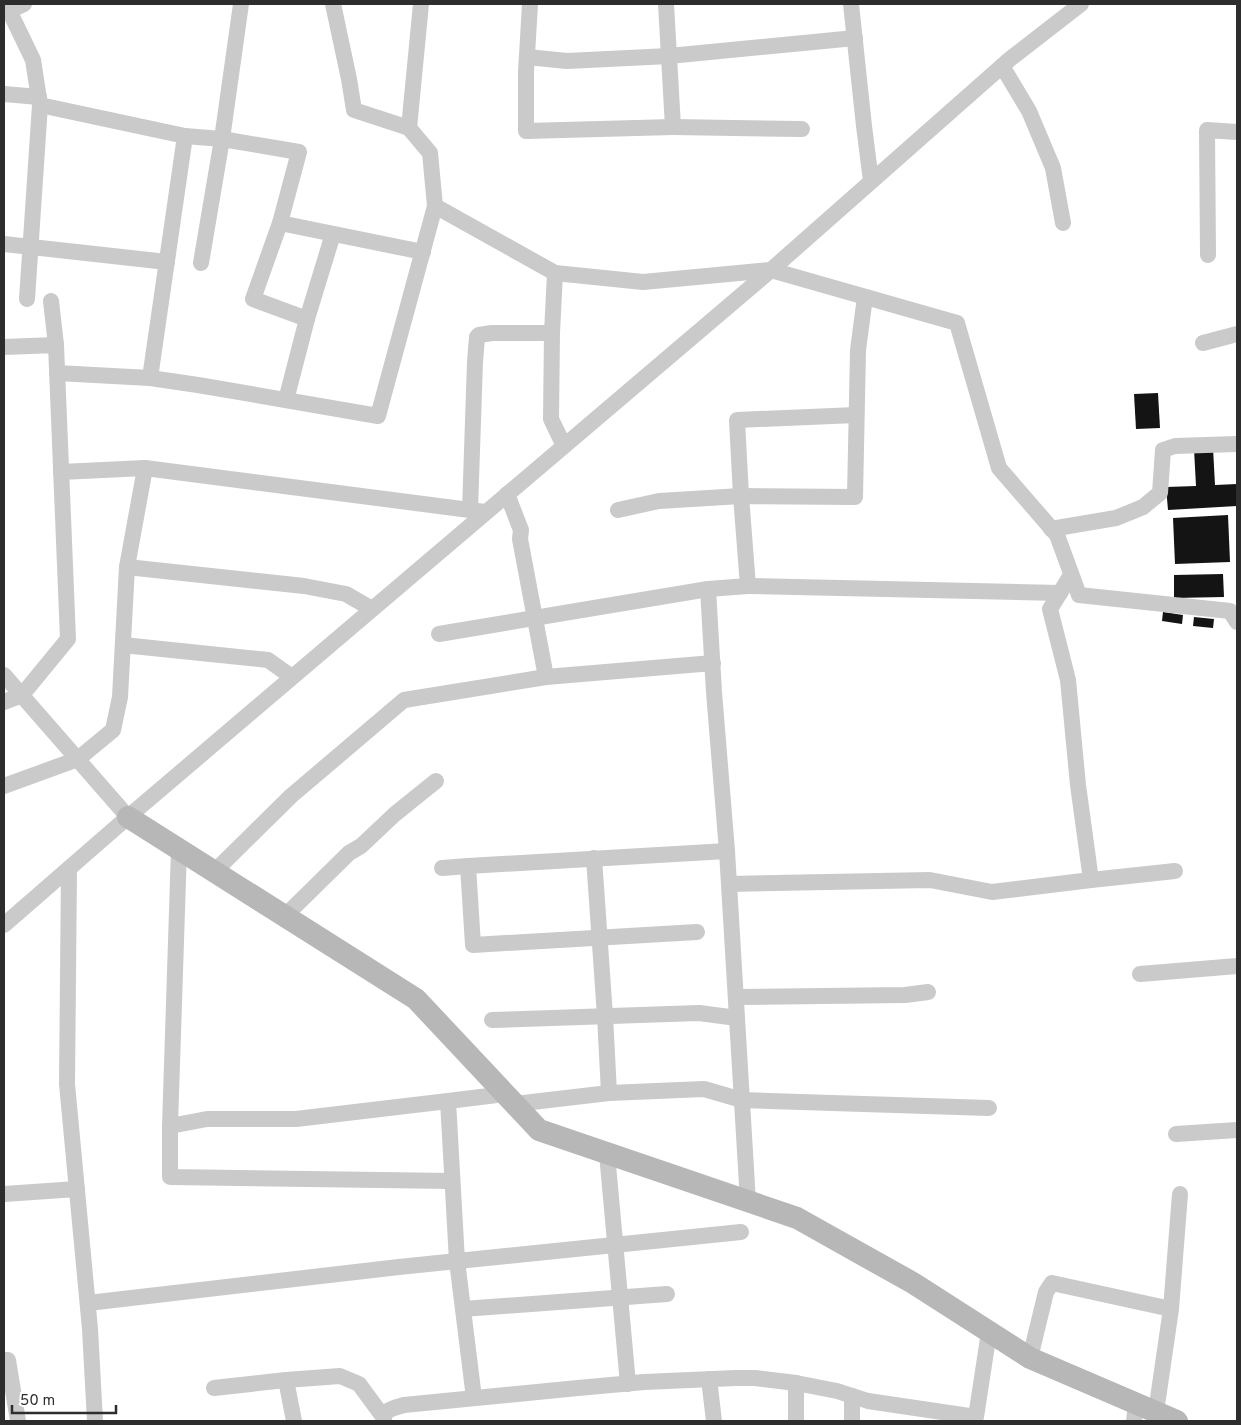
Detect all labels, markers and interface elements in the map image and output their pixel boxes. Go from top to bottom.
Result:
scale bar [12,1382,116,1414]
text: 50 m [20,1392,55,1411]

